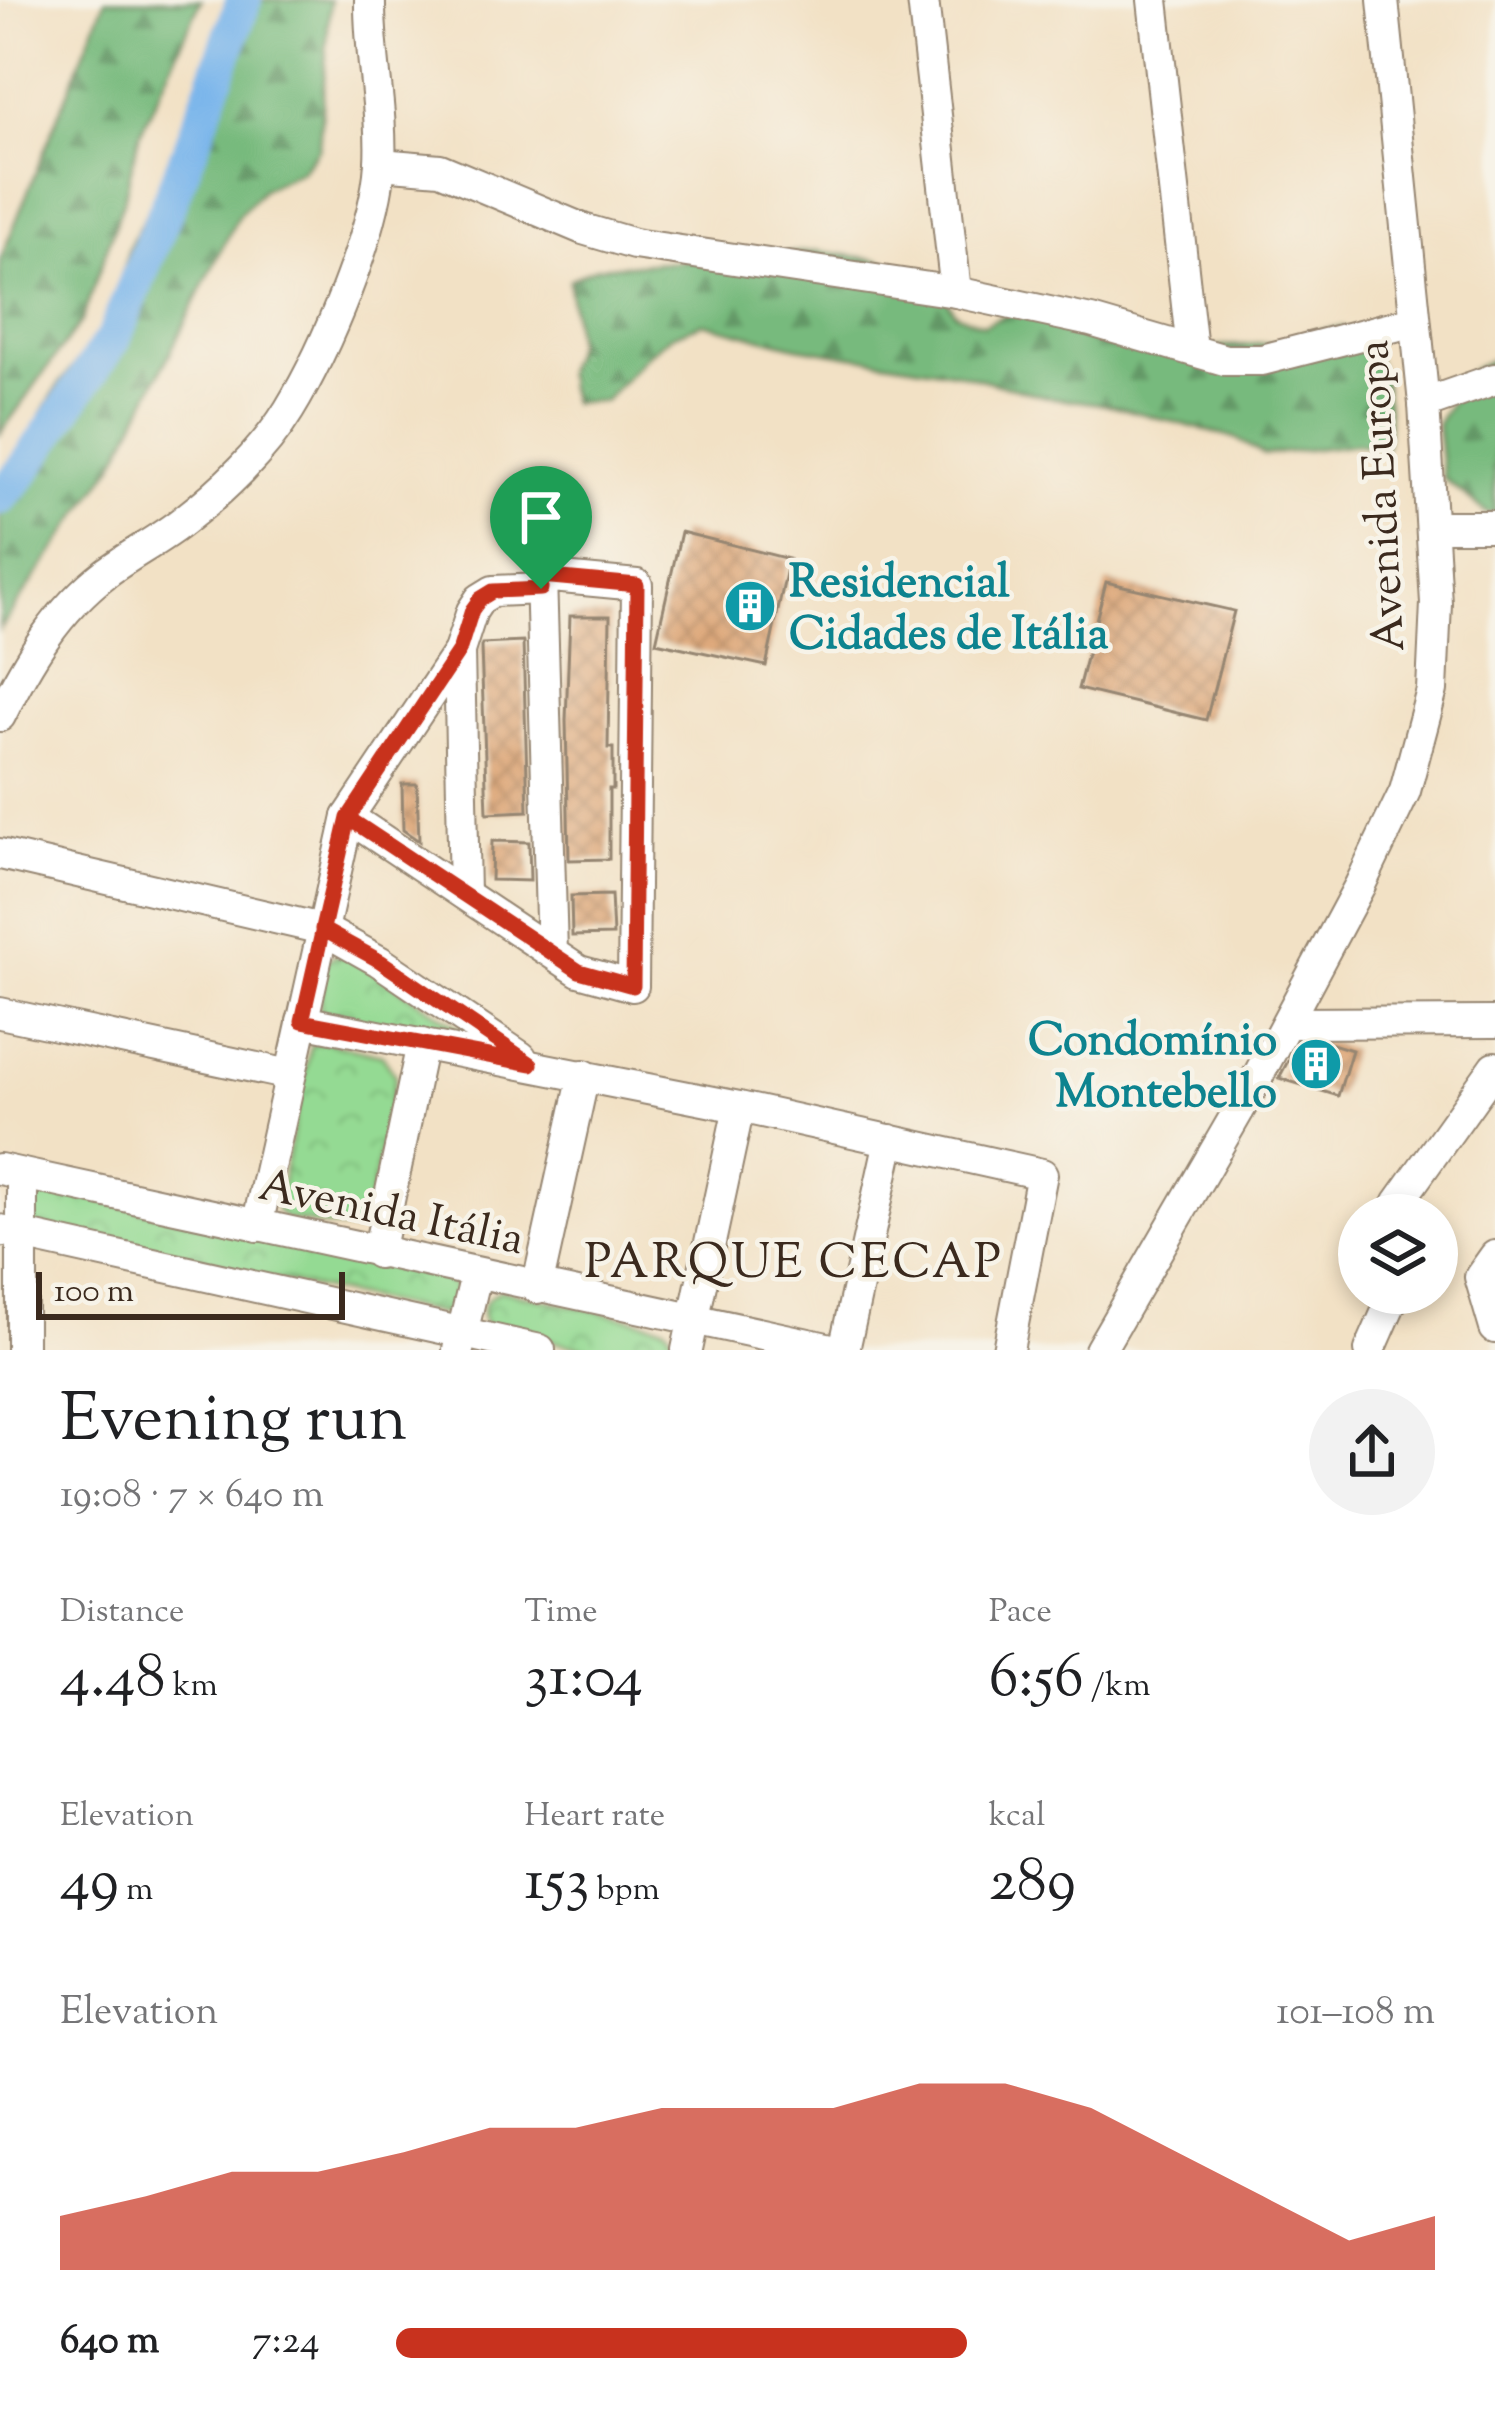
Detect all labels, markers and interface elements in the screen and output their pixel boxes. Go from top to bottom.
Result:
street label: Avenida Europa [1344,338,1425,653]
pin [490,466,592,589]
icon: arrive [508,484,574,550]
place label: Residencial Cidades de Itália [789,553,1109,670]
building icon: Residencial Cidades de Itália [722,578,778,634]
place label: Condomínio Montebello [1028,1011,1277,1128]
building icon: Condomínio Montebello [1288,1036,1344,1092]
street label: Avenida Itália [252,1156,529,1275]
map controls [1338,1194,1458,1314]
button: layers [1338,1194,1458,1314]
district label: PARQUE CECAP [584,1231,1004,1300]
scale bar [36,1266,345,1319]
text: 100 m [54,1269,134,1317]
text: Evening run [60,1376,407,1471]
button: share [1309,1389,1435,1515]
text: 19:08 · 7 × 640 m [60,1469,324,1525]
text: Distance [60,1589,184,1637]
text: Time [524,1589,598,1637]
text: Pace [989,1589,1052,1637]
text: 4.48 [60,1637,166,1724]
text: 31:04 [524,1637,643,1724]
text: 6:56 [989,1637,1084,1724]
text: km [166,1663,218,1711]
text: /km [1084,1663,1151,1711]
text: Elevation [60,1793,194,1841]
text: Heart rate [524,1793,665,1841]
text: kcal [989,1793,1045,1841]
text: 49 [60,1841,119,1928]
text: 153 [524,1841,590,1928]
text: 289 [989,1841,1076,1928]
text: m [119,1867,153,1915]
text: bpm [590,1867,660,1915]
text: Elevation [60,1986,218,2042]
text: 101–108 m [1276,1986,1435,2042]
text: 640 m [60,2315,159,2371]
text: 7:24 [252,2315,320,2371]

